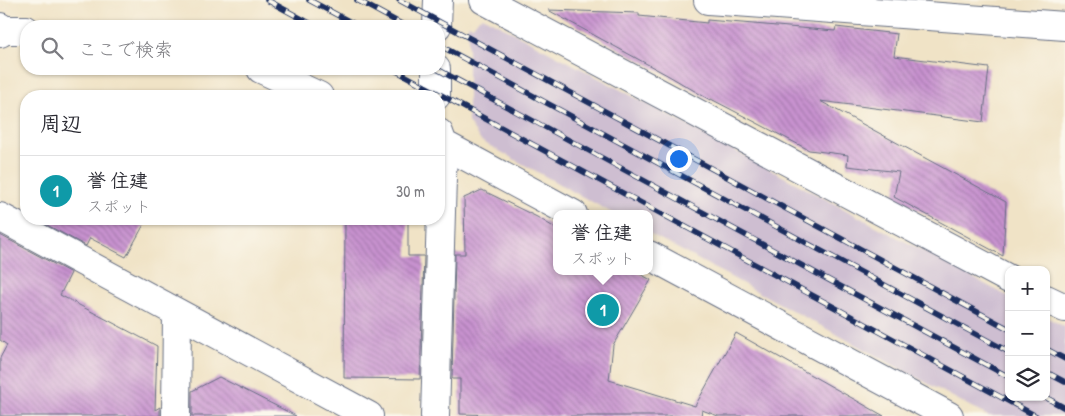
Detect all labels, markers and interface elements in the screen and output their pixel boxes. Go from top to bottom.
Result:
search box [20,20,445,75]
icon: search [38,34,66,62]
text: ここで検索 [78,36,173,62]
text: 周辺 [40,109,82,138]
your location [666,146,692,172]
text: 誉 住建 [87,167,148,193]
text: 1 [53,180,59,202]
text: 30 m [396,180,425,202]
text: スポット [87,195,151,217]
popup [553,210,653,275]
text: 誉 住建 [571,219,632,245]
text: スポット [571,247,635,269]
map controls [1005,266,1050,401]
button: + [1005,266,1050,311]
pin: 1 [587,291,619,329]
button: − [1005,311,1050,356]
button: layers [1005,356,1050,401]

